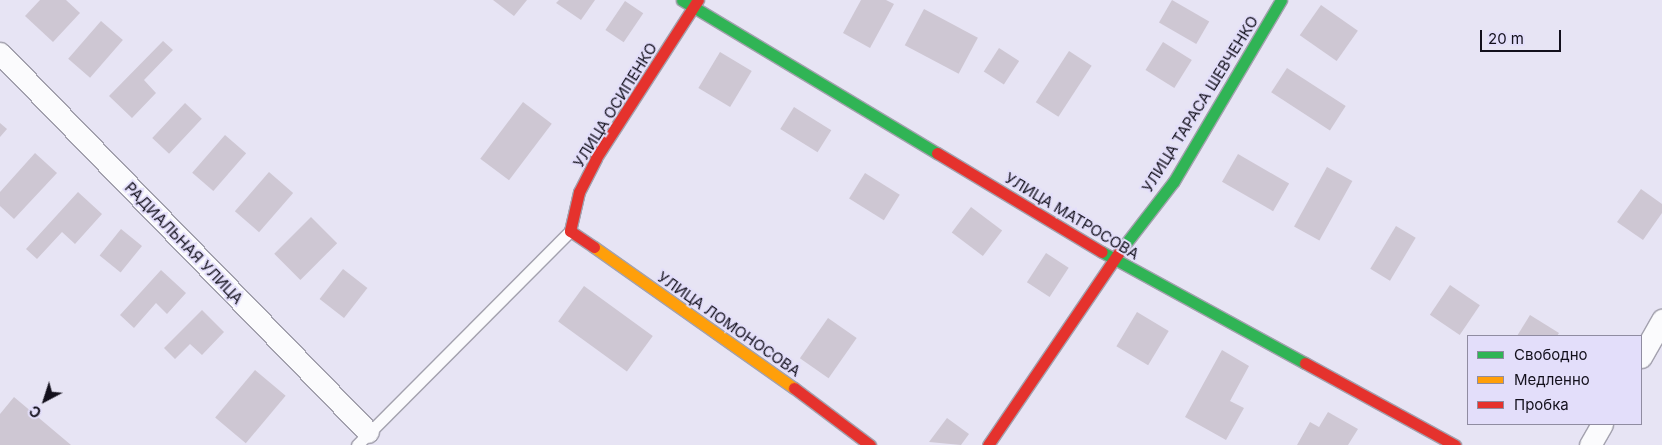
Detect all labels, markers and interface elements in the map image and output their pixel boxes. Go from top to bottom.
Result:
street label: УЛИЦА ТАРАСА ШЕВЧЕНКО [1138,13,1262,195]
scale bar [1482,20,1563,52]
text: 20 m [1488,29,1524,48]
street label: УЛИЦА ОСИПЕНКО [569,39,661,171]
street label: УЛИЦА МАТРОСОВА [1002,169,1142,263]
street label: РАДИАЛЬНАЯ УЛИЦА [121,178,247,308]
street label: УЛИЦА ЛОМОНОСОВА [654,268,804,380]
legend [1467,335,1642,425]
text: Свободно [1514,345,1588,364]
text: Медленно [1514,370,1590,389]
north arrow [20,375,70,425]
text: Пробка [1514,395,1569,414]
text: С [26,402,44,422]

